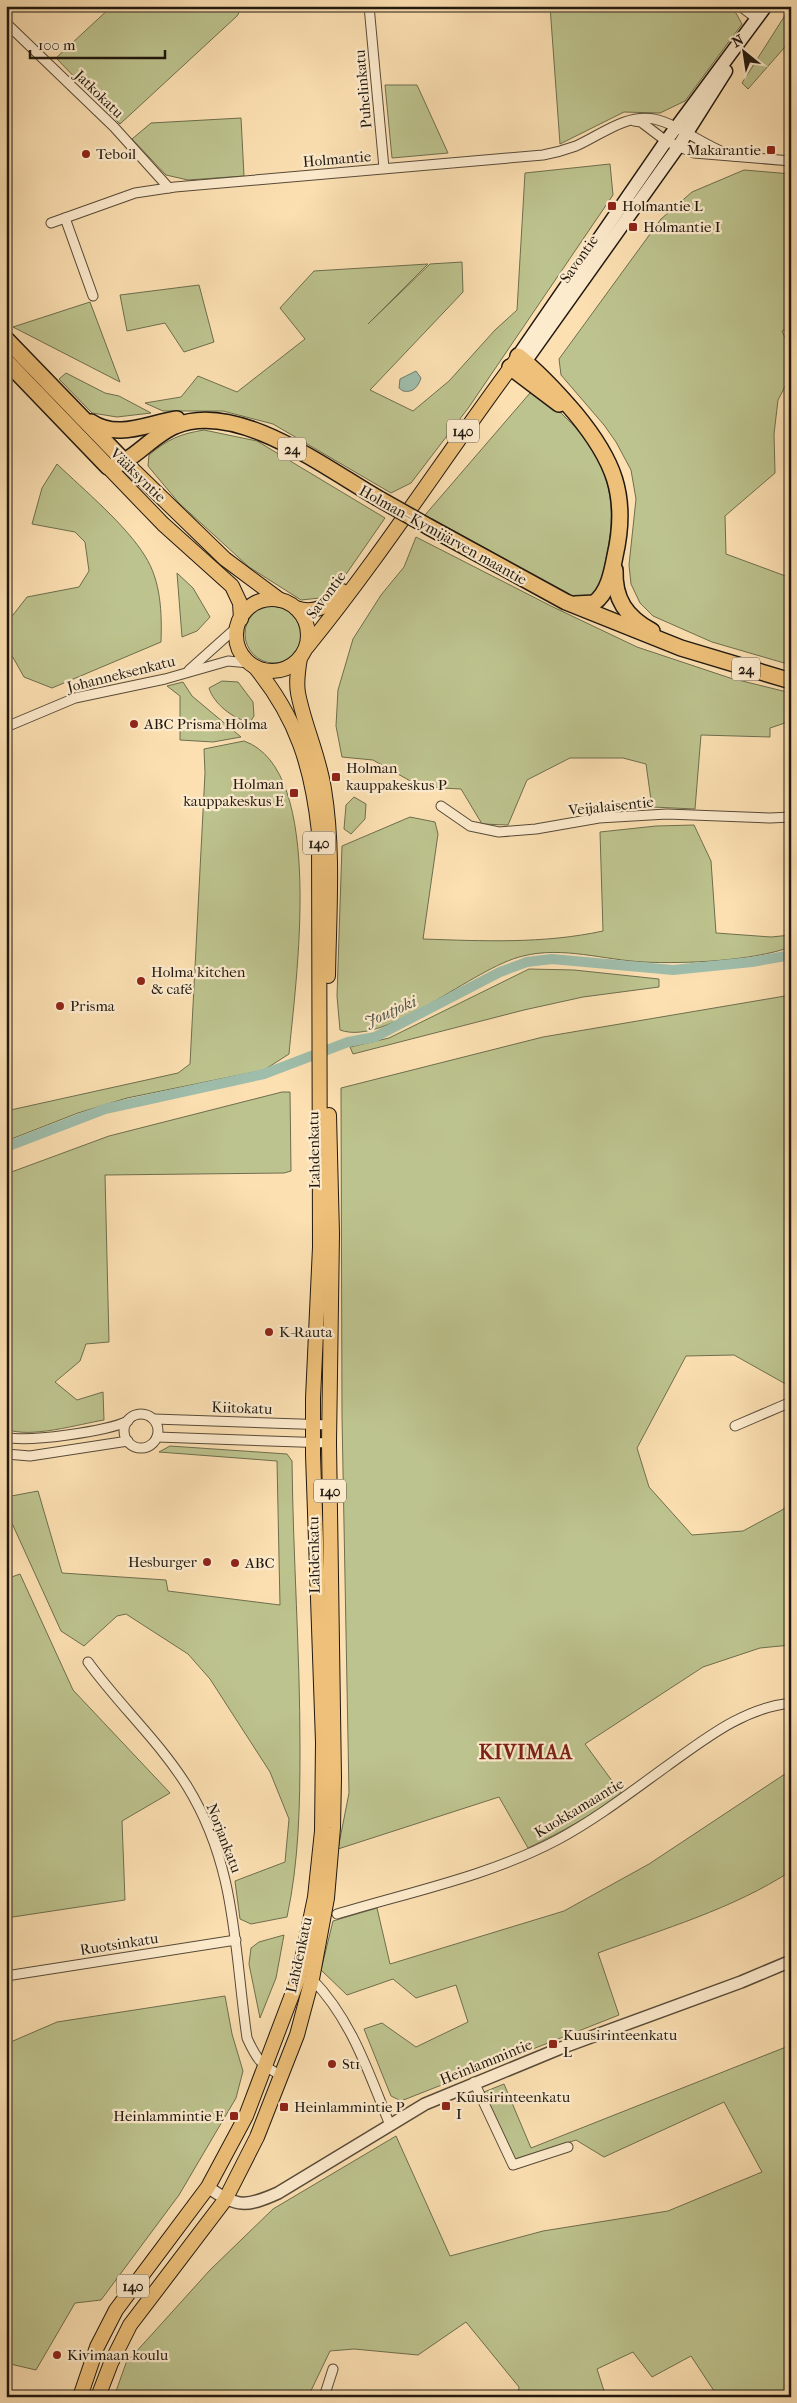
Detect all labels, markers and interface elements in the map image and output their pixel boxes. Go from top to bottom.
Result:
scale bar [30,28,165,60]
north arrow [720,28,770,78]
text: N [729,31,747,51]
text: 100 m [38,36,76,54]
street label: Puhelinkatu [351,48,375,129]
street label: Jatkokatu [70,66,128,122]
place label: Makarantie [687,141,762,159]
marker: Makarantie [765,144,777,156]
place label: Teboil [96,145,136,163]
street label: Holmantie [302,147,372,171]
marker: Teboil [80,148,92,160]
place label: Holmantie L [622,197,703,215]
marker: Holmantie L [606,200,618,212]
place label: Holmantie I [643,218,721,236]
marker: Holmantie I [627,221,639,233]
street label: Savontie [556,231,602,287]
road number: 140 [447,420,479,442]
road number: 24 [278,438,306,460]
street label: Vääksyntie [106,443,170,506]
street label: Holman–Kymijärven maantie [356,481,530,589]
street label: Savontie [302,567,350,622]
street label: Johanneksenkatu [64,652,177,696]
road number: 24 [732,658,760,681]
place label: ABC Prisma Holma [143,715,269,733]
marker: ABC Prisma Holma [128,718,140,730]
place label: Holman kauppakeskus P [346,759,447,794]
marker: Holman kauppakeskus P [330,771,342,783]
place label: Holman kauppakeskus E [183,775,284,810]
marker: Holman kauppakeskus E [288,787,300,799]
street label: Veijalaisentie [566,793,655,820]
road number: 140 [303,831,335,854]
place label: Holma kitchen & café [151,963,246,998]
marker: Holma kitchen & café [135,975,147,987]
water label: Joutjoki [361,991,421,1031]
place label: Prisma [70,997,116,1015]
marker: Prisma [54,1000,66,1012]
street label: Lahdenkatu [304,1111,324,1189]
place label: K-Rauta [279,1323,334,1341]
marker: K-Rauta [263,1326,275,1338]
street label: Kiitokatu [211,1398,273,1418]
road number: 140 [314,1480,346,1502]
street label: Lahdenkatu [304,1516,324,1594]
place label: Hesburger [128,1553,198,1571]
place label: ABC [244,1554,275,1572]
marker: Hesburger [201,1556,213,1568]
marker: ABC [229,1557,241,1569]
district label: KIVIMAA [479,1741,573,1764]
street label: Kuokkamaantie [531,1774,627,1842]
street label: Norjankatu [202,1801,246,1876]
street label: Lahdenkatu [282,1915,316,1995]
street label: Ruotsinkatu [79,1929,160,1959]
place label: Kuusirinteenkatu L [563,2026,678,2061]
street label: Heinlammintie [437,2035,536,2089]
marker: Kuusirinteenkatu L [547,2038,559,2050]
place label: St1 [342,2055,360,2073]
marker: St1 [326,2058,338,2070]
place label: Kuusirinteenkatu I [456,2088,571,2123]
place label: Heinlammintie P [294,2098,405,2116]
marker: Kuusirinteenkatu I [440,2100,452,2112]
marker: Heinlammintie P [278,2101,290,2113]
place label: Heinlammintie E [113,2107,224,2125]
marker: Heinlammintie E [228,2110,240,2122]
road number: 140 [117,2274,149,2298]
place label: Kivimaan koulu [67,2346,169,2364]
marker: Kivimaan koulu [51,2349,63,2361]

